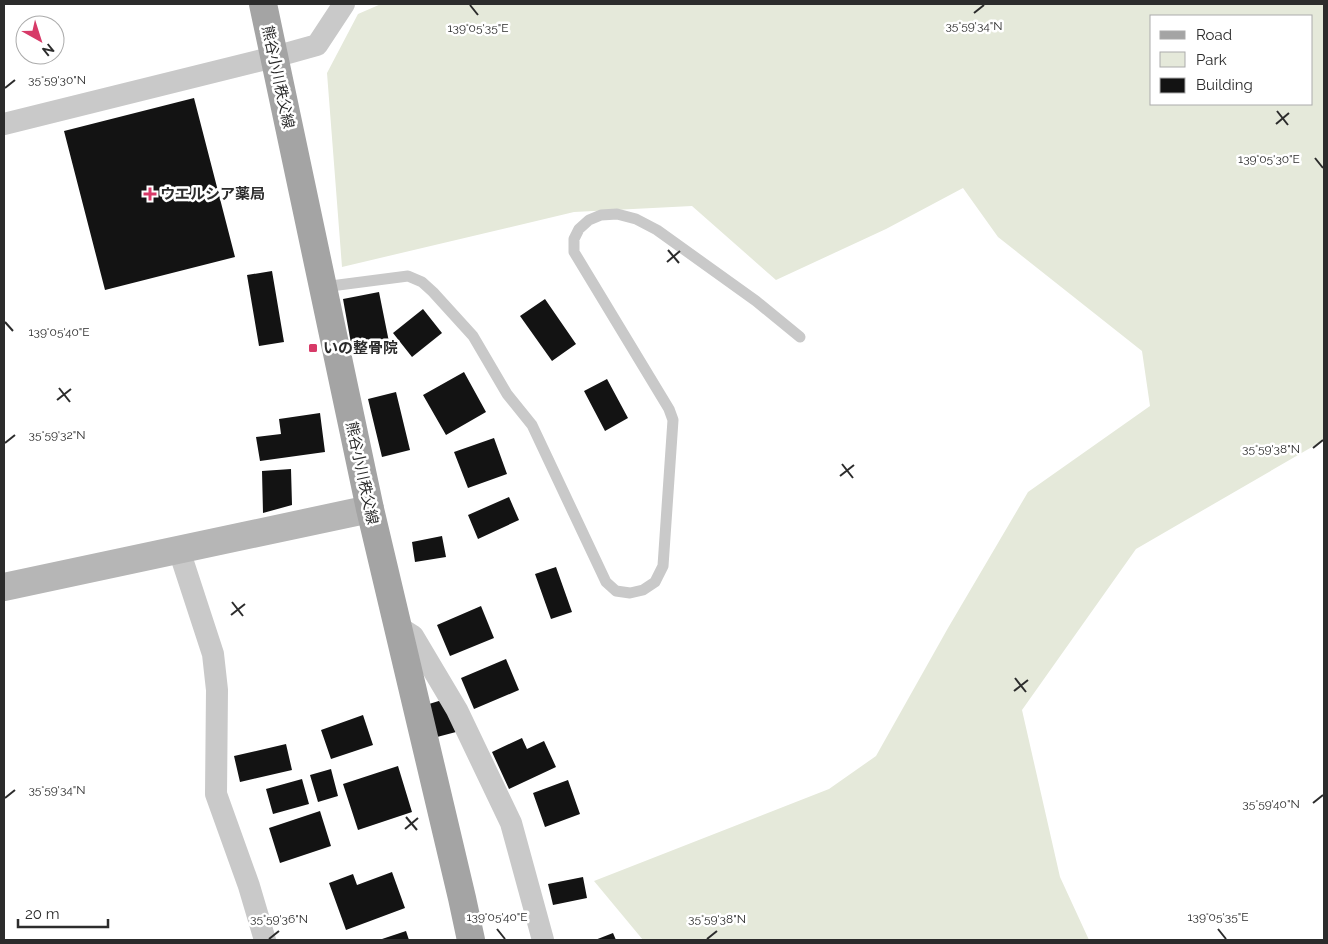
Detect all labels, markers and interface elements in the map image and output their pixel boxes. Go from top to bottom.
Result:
north arrow [15,15,65,65]
legend [1150,15,1313,105]
text: 35°59'34"N [945,19,1003,33]
text: 139°05'35"E [447,21,509,35]
street label: 熊谷小川秩父線 [258,24,298,130]
text: Road [1196,26,1232,44]
text: N [39,41,57,60]
text: Park [1196,51,1227,69]
text: 35°59'30"N [28,73,86,87]
text: Building [1196,76,1253,94]
text: 139°05'30"E [1238,152,1300,166]
place label: ウエルシア薬局 [160,185,265,203]
marker: ウエルシア薬局 [144,188,156,200]
text: 139°05'40"E [28,325,90,339]
place label: いの整骨院 [323,339,398,357]
marker: いの整骨院 [307,342,319,354]
street label: 熊谷小川秩父線 [342,420,382,526]
text: 35°59'32"N [29,428,85,442]
text: 35°59'38"N [1242,442,1300,456]
text: 35°59'34"N [28,783,86,797]
text: 35°59'40"N [1242,797,1300,811]
scale bar [18,896,108,928]
text: 20 m [25,905,60,923]
text: 139°05'40"E [466,910,528,924]
text: 139°05'35"E [1187,910,1249,924]
text: 35°59'36"N [250,912,308,926]
text: 35°59'38"N [688,912,746,926]

